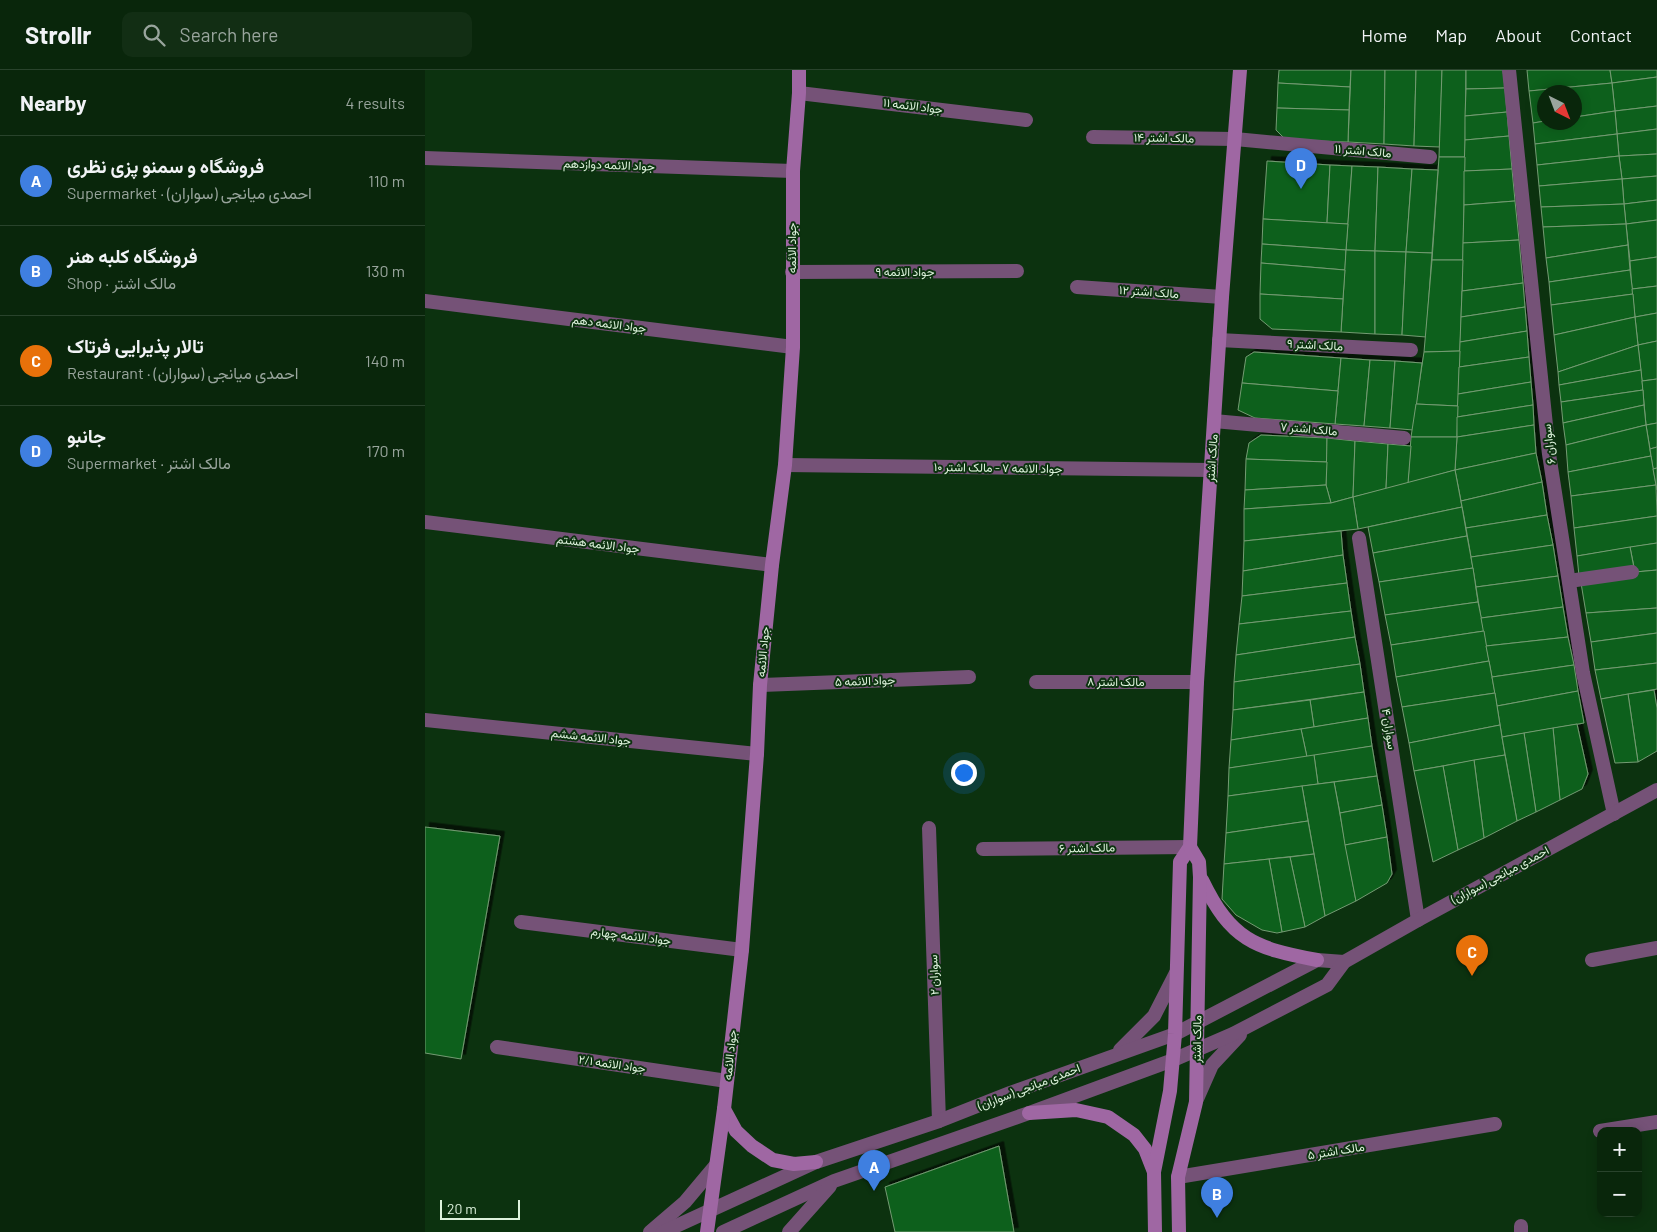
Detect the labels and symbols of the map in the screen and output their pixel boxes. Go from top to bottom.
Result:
north arrow [1537,85,1582,130]
street label: جواد الائمه ۱۱ [882,94,944,118]
street label: مالک اشتر ۱۴ [1134,129,1194,147]
street label: مالک اشتر ۱۱ [1334,141,1392,161]
pin: D [1285,148,1317,189]
street label: جواد الائمه دوازدهم [563,155,655,175]
street label: جواد الائمه [784,223,800,273]
street label: جواد الائمه ۹ [876,264,934,280]
street label: مالک اشتر ۱۲ [1118,282,1180,302]
street label: جواد الائمه دهم [571,312,647,336]
street label: مالک اشتر ۹ [1287,336,1343,354]
street label: مالک اشتر ۷ [1280,419,1338,439]
street label: سواران ۶ [1539,423,1559,465]
street label: مالک اشتر [1202,434,1222,483]
street label: جواد الائمه ۷ - مالک اشتر ۱۰ [934,459,1062,477]
street label: جواد الائمه هشتم [556,531,640,557]
street label: جواد الائمه [753,626,773,678]
street label: جواد الائمه ۵ [835,672,895,690]
street label: مالک اشتر ۸ [1087,674,1145,690]
street label: سواران ۴ [1378,707,1400,751]
street label: جواد الائمه ششم [550,725,632,749]
your location [951,760,977,786]
street label: مالک اشتر ۶ [1059,840,1115,856]
street label: احمدی میانجی (سواران) [1447,842,1552,908]
street label: جواد الائمه چهارم [590,923,672,949]
pin: C [1456,935,1488,976]
street label: سواران ۲ [925,954,943,996]
street label: مالک اشتر [1189,1015,1205,1064]
street label: جواد الائمه [719,1029,741,1081]
street label: جواد الائمه ۲/۱ [577,1051,647,1077]
street label: احمدی میانجی (سواران) [974,1060,1083,1114]
street label: مالک اشتر ۵ [1306,1139,1366,1163]
pin: A [858,1150,890,1191]
pin: B [1201,1177,1233,1218]
scale bar [440,1197,520,1220]

